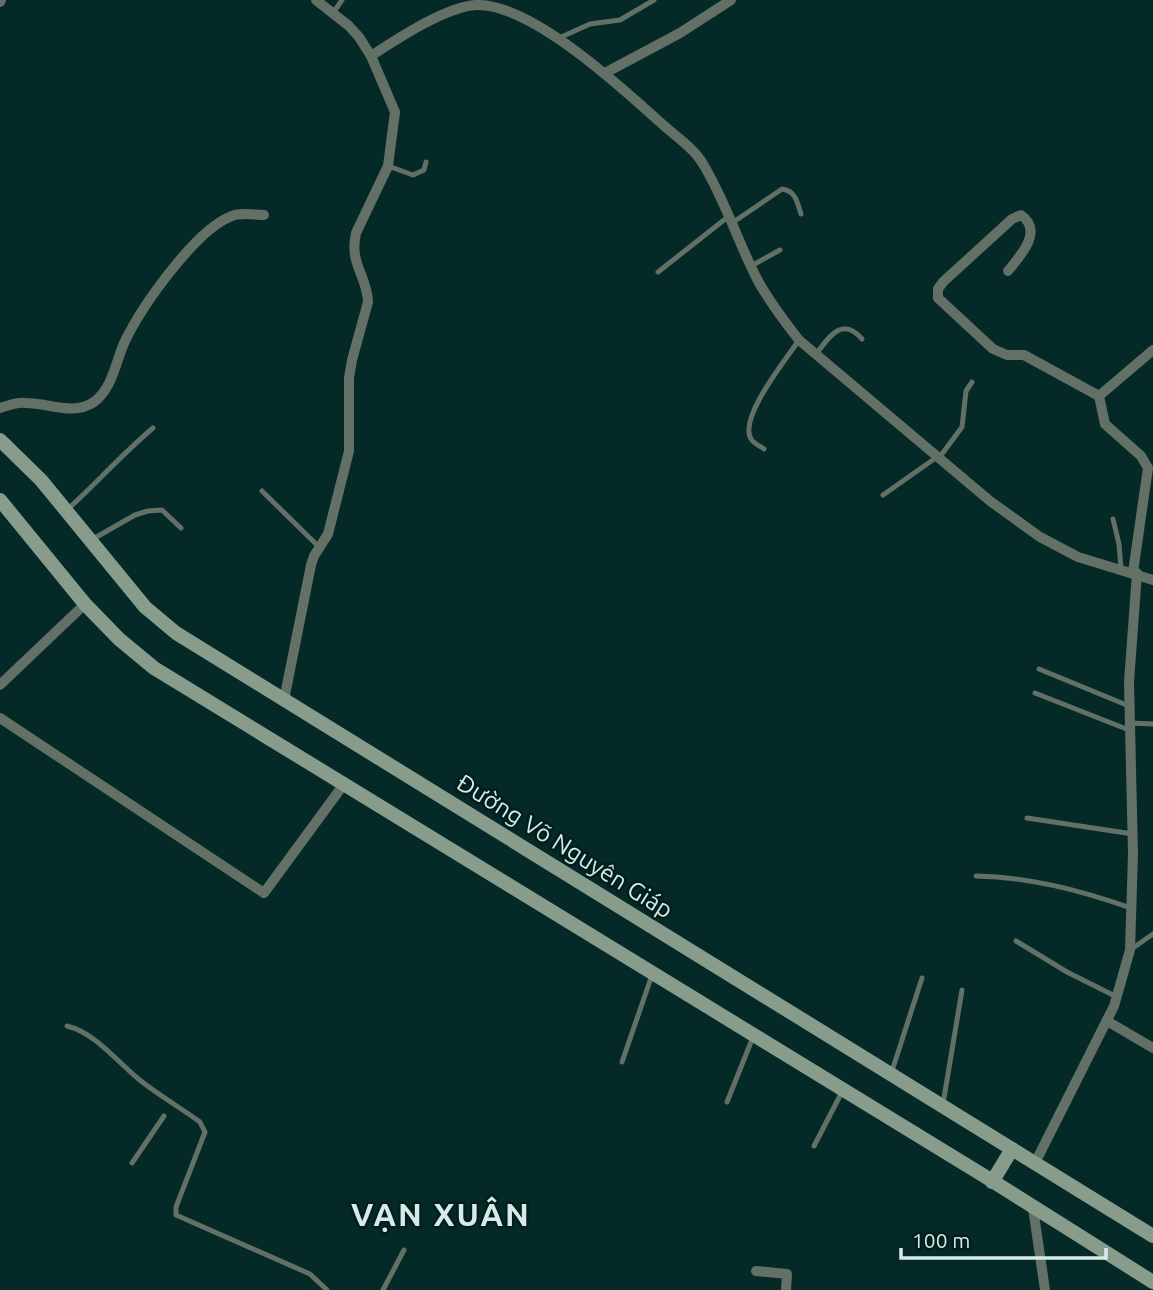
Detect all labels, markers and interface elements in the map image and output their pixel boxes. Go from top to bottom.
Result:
street label: Đường Võ Nguyên Giáp [452,769,678,923]
district label: VẠN XUÂN [351,1196,531,1232]
scale bar [901,1216,1106,1260]
text: 100 m [912,1228,970,1252]

